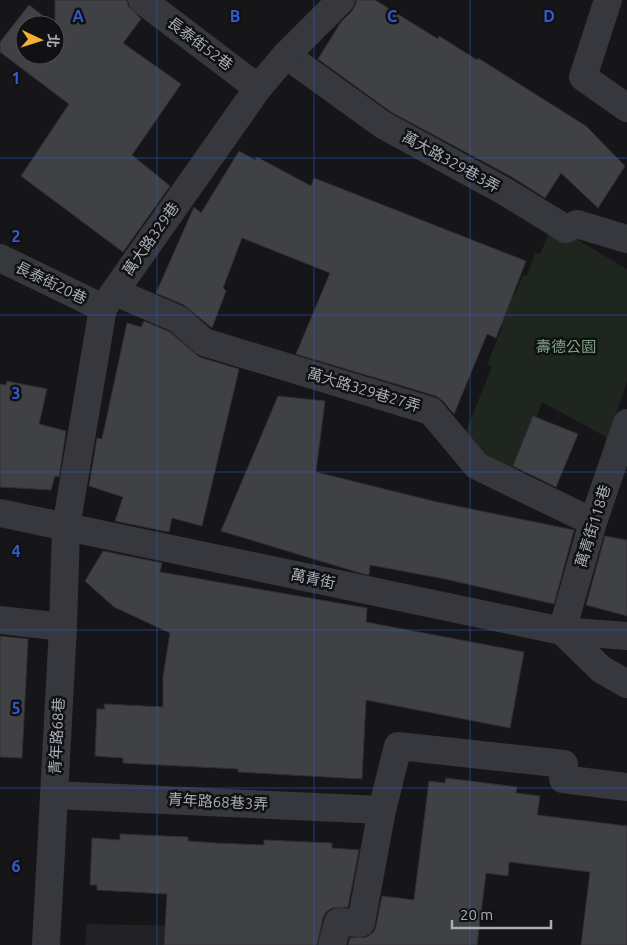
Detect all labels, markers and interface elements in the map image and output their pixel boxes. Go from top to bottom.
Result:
text: A [72,7,84,25]
text: B [230,7,240,25]
text: C [387,7,397,25]
text: D [543,7,555,25]
street label: 長泰街52巷 [164,14,236,74]
north arrow [15,15,65,65]
text: 北 [44,33,61,48]
text: 1 [11,69,21,87]
street label: 萬大路329巷3弄 [400,128,503,195]
street label: 萬大路329巷 [119,199,182,279]
text: 2 [11,227,21,245]
street label: 長泰街20巷 [13,258,90,307]
park label: 壽德公園 [536,338,596,355]
street label: 萬大路329巷27弄 [306,364,423,415]
text: 3 [11,384,21,402]
street label: 萬青街118巷 [572,483,613,569]
text: 4 [11,542,21,560]
street label: 萬青街 [289,566,337,592]
street label: 青年路68巷 [46,697,67,775]
text: 5 [11,699,21,717]
street label: 青年路68巷3弄 [167,790,269,813]
text: 6 [11,857,21,875]
scale bar [452,898,551,930]
text: 20 m [460,906,493,923]

